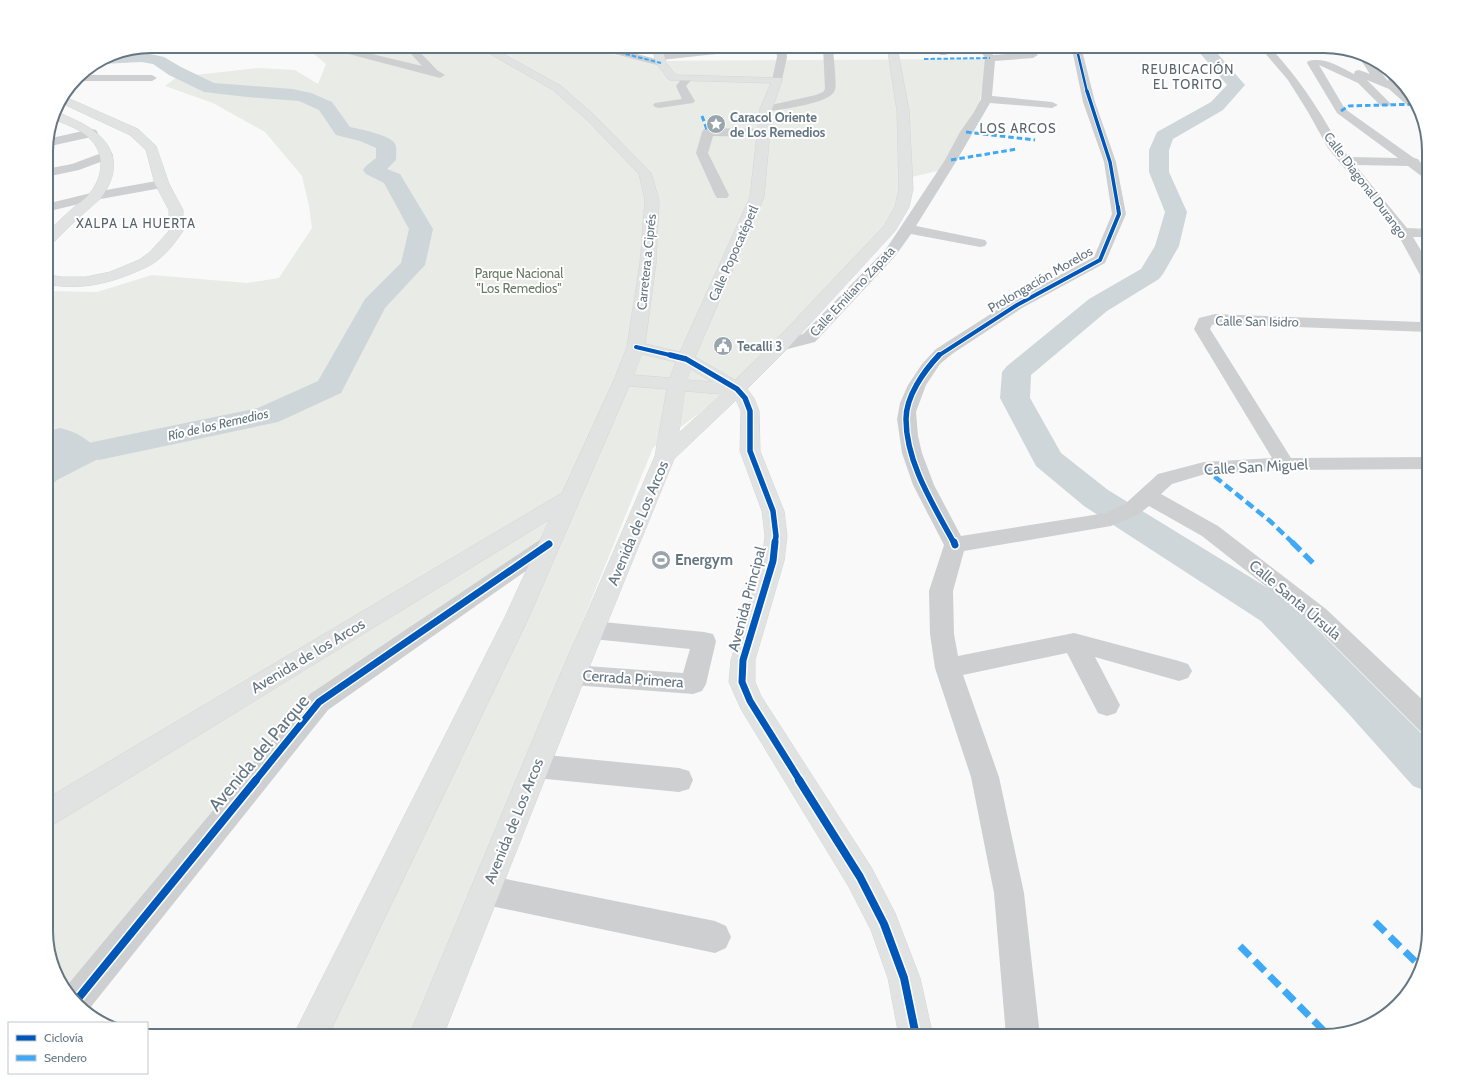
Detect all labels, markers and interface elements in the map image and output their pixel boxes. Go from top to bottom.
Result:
district label: REUBICACIÓN EL TORITO [1142,61,1234,92]
place label: Caracol Oriente de Los Remedios [730,109,826,140]
place icon: Caracol Oriente de Los Remedios [705,113,727,135]
district label: LOS ARCOS [979,120,1057,136]
street label: Calle Diagonal Durango [1321,129,1411,241]
street label: Calle Popocatépetl [705,203,761,303]
street label: Carretera a Ciprés [633,212,659,311]
district label: XALPA LA HUERTA [76,215,196,231]
street label: Calle Emiliano Zapata [806,242,899,340]
street label: Prolongación Morelos [985,242,1096,315]
park label: Parque Nacional "Los Remedios" [475,265,563,296]
street label: Calle San Isidro [1215,312,1299,330]
public building icon: Tecalli 3 [712,335,734,357]
place label: Tecalli 3 [737,338,782,354]
water label: Río de los Remedios [166,405,270,443]
street label: Calle San Miguel [1204,455,1309,479]
street label: Avenida de Los Arcos [604,458,672,588]
street label: Avenida Principal [724,544,770,653]
sports icon: Energym [650,549,672,571]
place label: Energym [675,551,733,569]
street label: Calle Santa Úrsula [1245,556,1346,644]
street label: Avenida de los Arcos [248,615,368,697]
street label: Cerrada Primera [582,666,685,692]
street label: Avenida del Parque [204,690,314,816]
street label: Avenida de Los Arcos [481,756,547,886]
legend [8,1022,148,1074]
text: Ciclovía [44,1030,83,1045]
text: Sendero [44,1050,87,1065]

